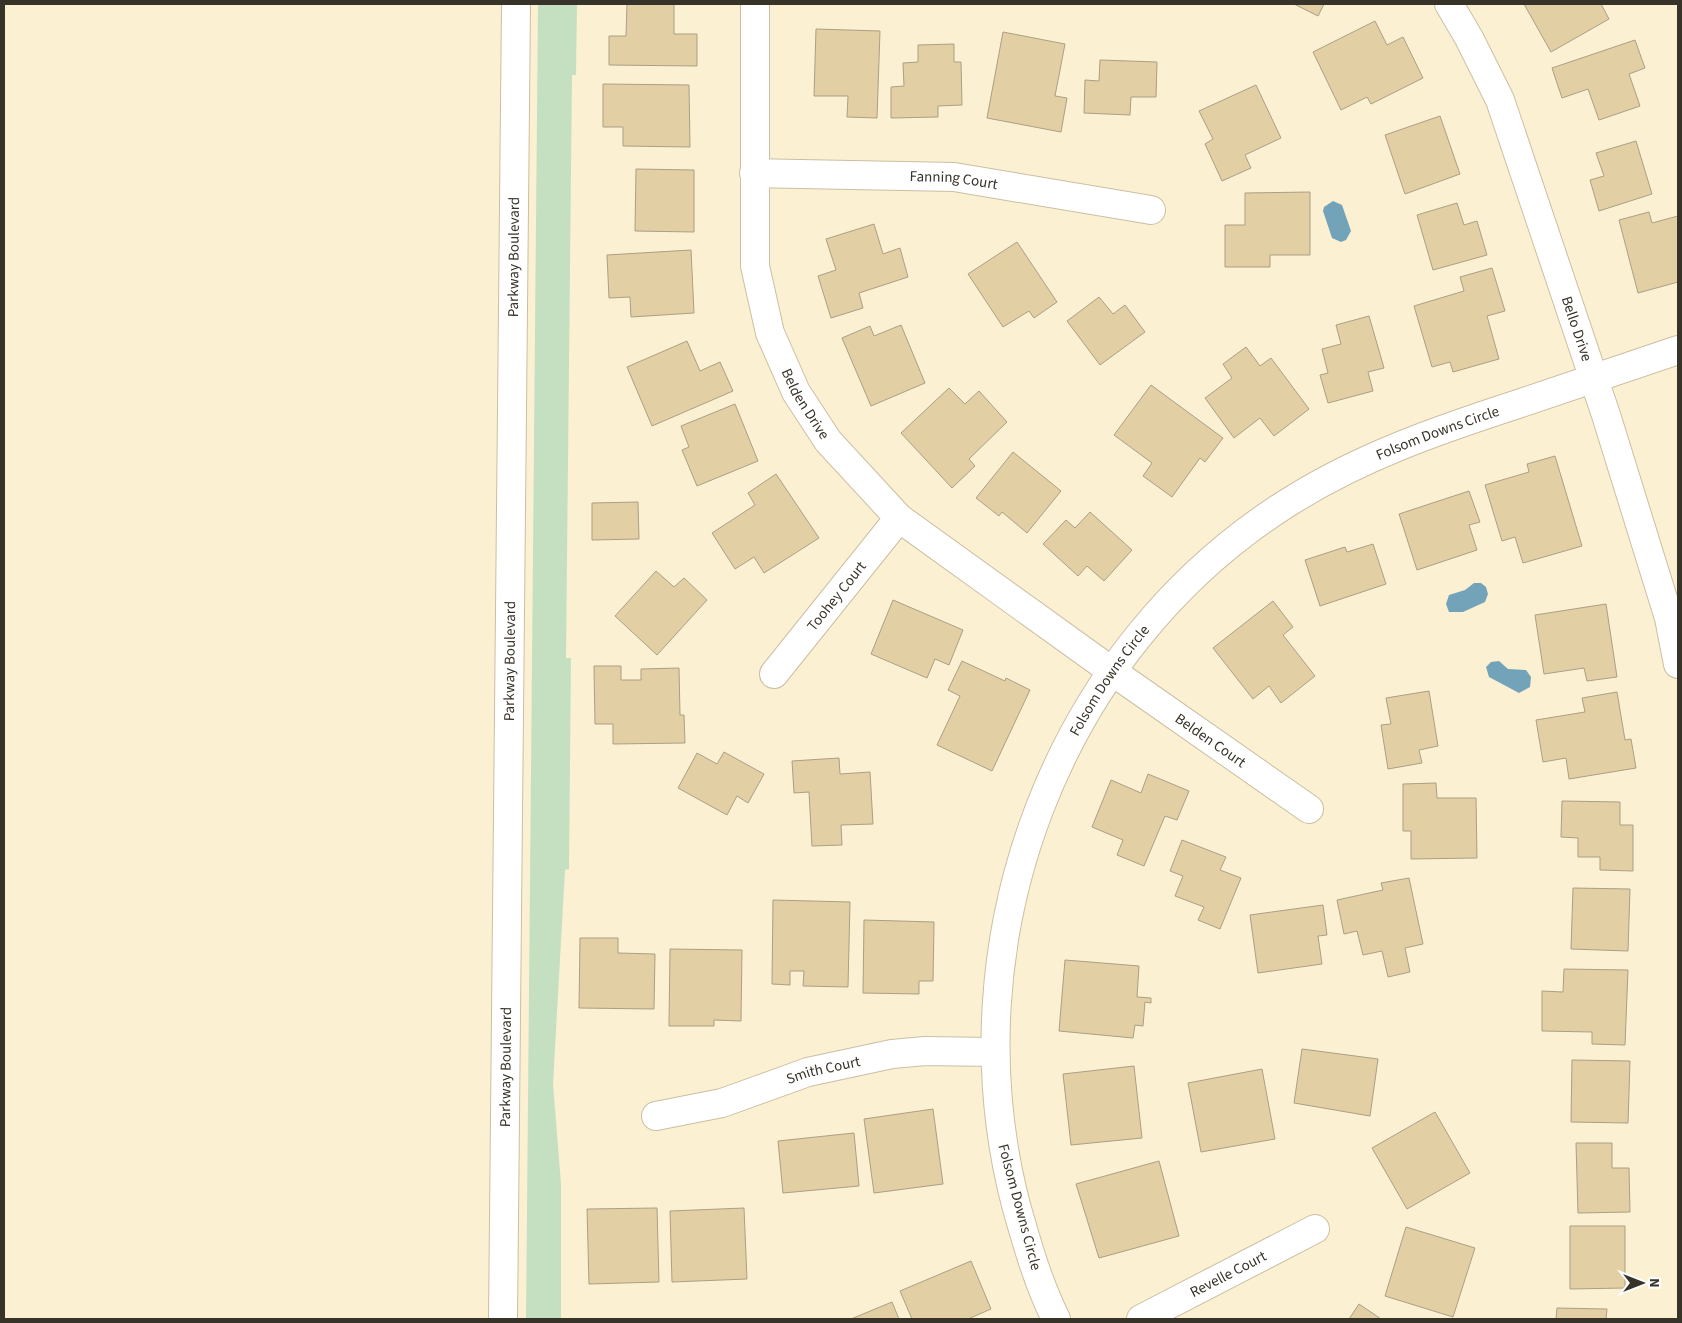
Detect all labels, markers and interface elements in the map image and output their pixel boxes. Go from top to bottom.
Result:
street label: Fanning Court [909,166,999,195]
street label: Parkway Boulevard [503,197,525,317]
street label: Bello Drive [1556,293,1597,364]
street label: Belden Drive [776,365,834,444]
street label: Folsom Downs Circle [1373,401,1502,466]
street label: Toohey Court [802,557,871,636]
street label: Parkway Boulevard [499,601,521,721]
street label: Folsom Downs Circle [1065,621,1155,740]
street label: Belden Court [1170,708,1250,773]
street label: Parkway Boulevard [495,1007,517,1127]
street label: Smith Court [783,1051,862,1090]
street label: Folsom Downs Circle [993,1142,1046,1273]
street label: Revelle Court [1186,1246,1270,1303]
north arrow [1617,1258,1667,1308]
text: N [1644,1278,1664,1288]

